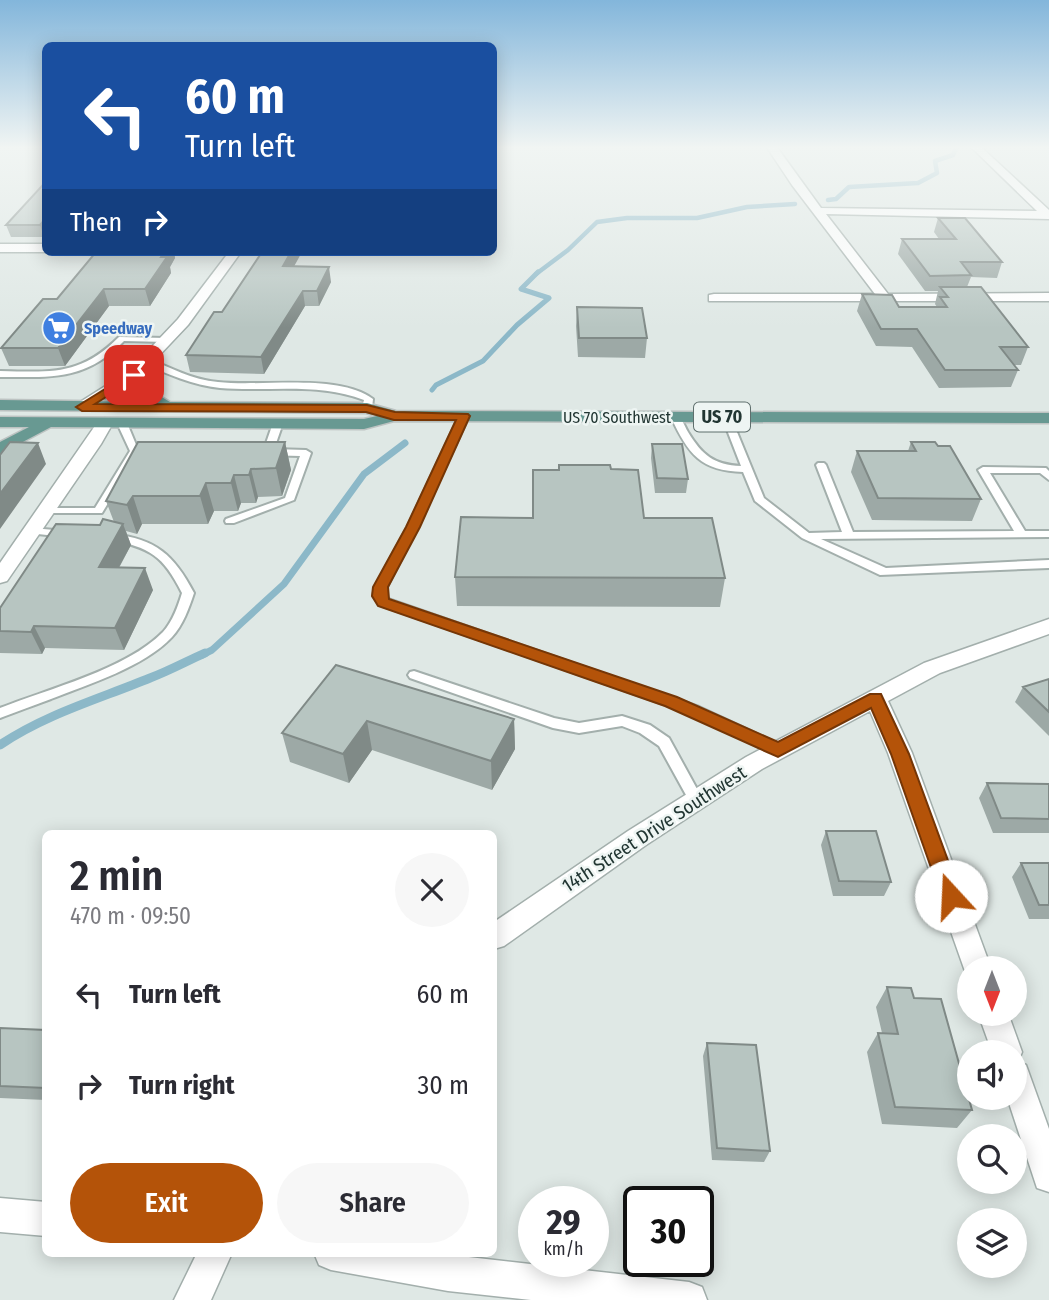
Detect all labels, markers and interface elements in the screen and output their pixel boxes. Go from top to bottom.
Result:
text: 60 m [185,67,285,126]
icon: left [70,70,161,161]
text: Turn left [185,127,295,165]
icon: right [136,203,174,241]
text: Then [70,207,122,238]
supermarket icon: Speedway [40,309,78,347]
place label: Speedway [84,319,152,338]
pin [104,345,164,405]
icon: arrive [115,356,153,394]
road number: US 70 [694,402,750,432]
street label: US 70 Southwest [563,408,672,427]
street label: 14th Street Drive Southwest [558,760,751,897]
text: 2 min [70,851,163,901]
button: close [395,853,469,927]
position arrow [914,859,988,933]
text: 470 m · 09:50 [70,902,191,930]
north arrow [957,956,1027,1026]
map controls [957,956,1027,1278]
icon: left [70,976,108,1014]
text: Turn left [129,979,221,1010]
text: 60 m [416,979,469,1010]
button: sound [957,1040,1027,1110]
icon: right [70,1067,108,1105]
text: Turn right [129,1070,235,1101]
text: 30 m [418,1070,469,1101]
button: search [957,1124,1027,1194]
button: Exit [70,1163,263,1243]
button: Share [277,1163,469,1243]
speed limit sign: 30 [623,1186,714,1277]
text: 29 [546,1201,581,1243]
button: layers [957,1208,1027,1278]
text: km/h [543,1238,584,1260]

